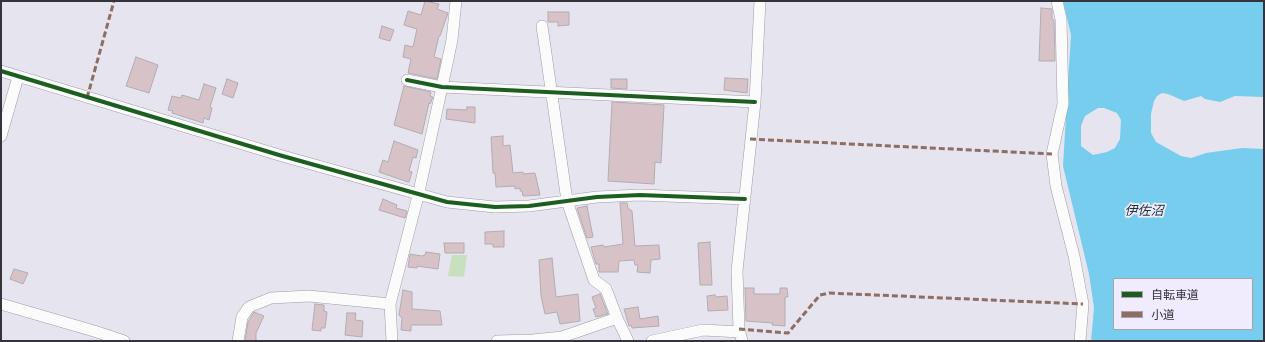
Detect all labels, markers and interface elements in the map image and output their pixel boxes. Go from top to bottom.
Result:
water label: 伊佐沼 [1125,204,1163,220]
legend [1113,278,1253,330]
text: 自転車道 [1151,288,1199,303]
text: 小道 [1151,308,1175,323]

